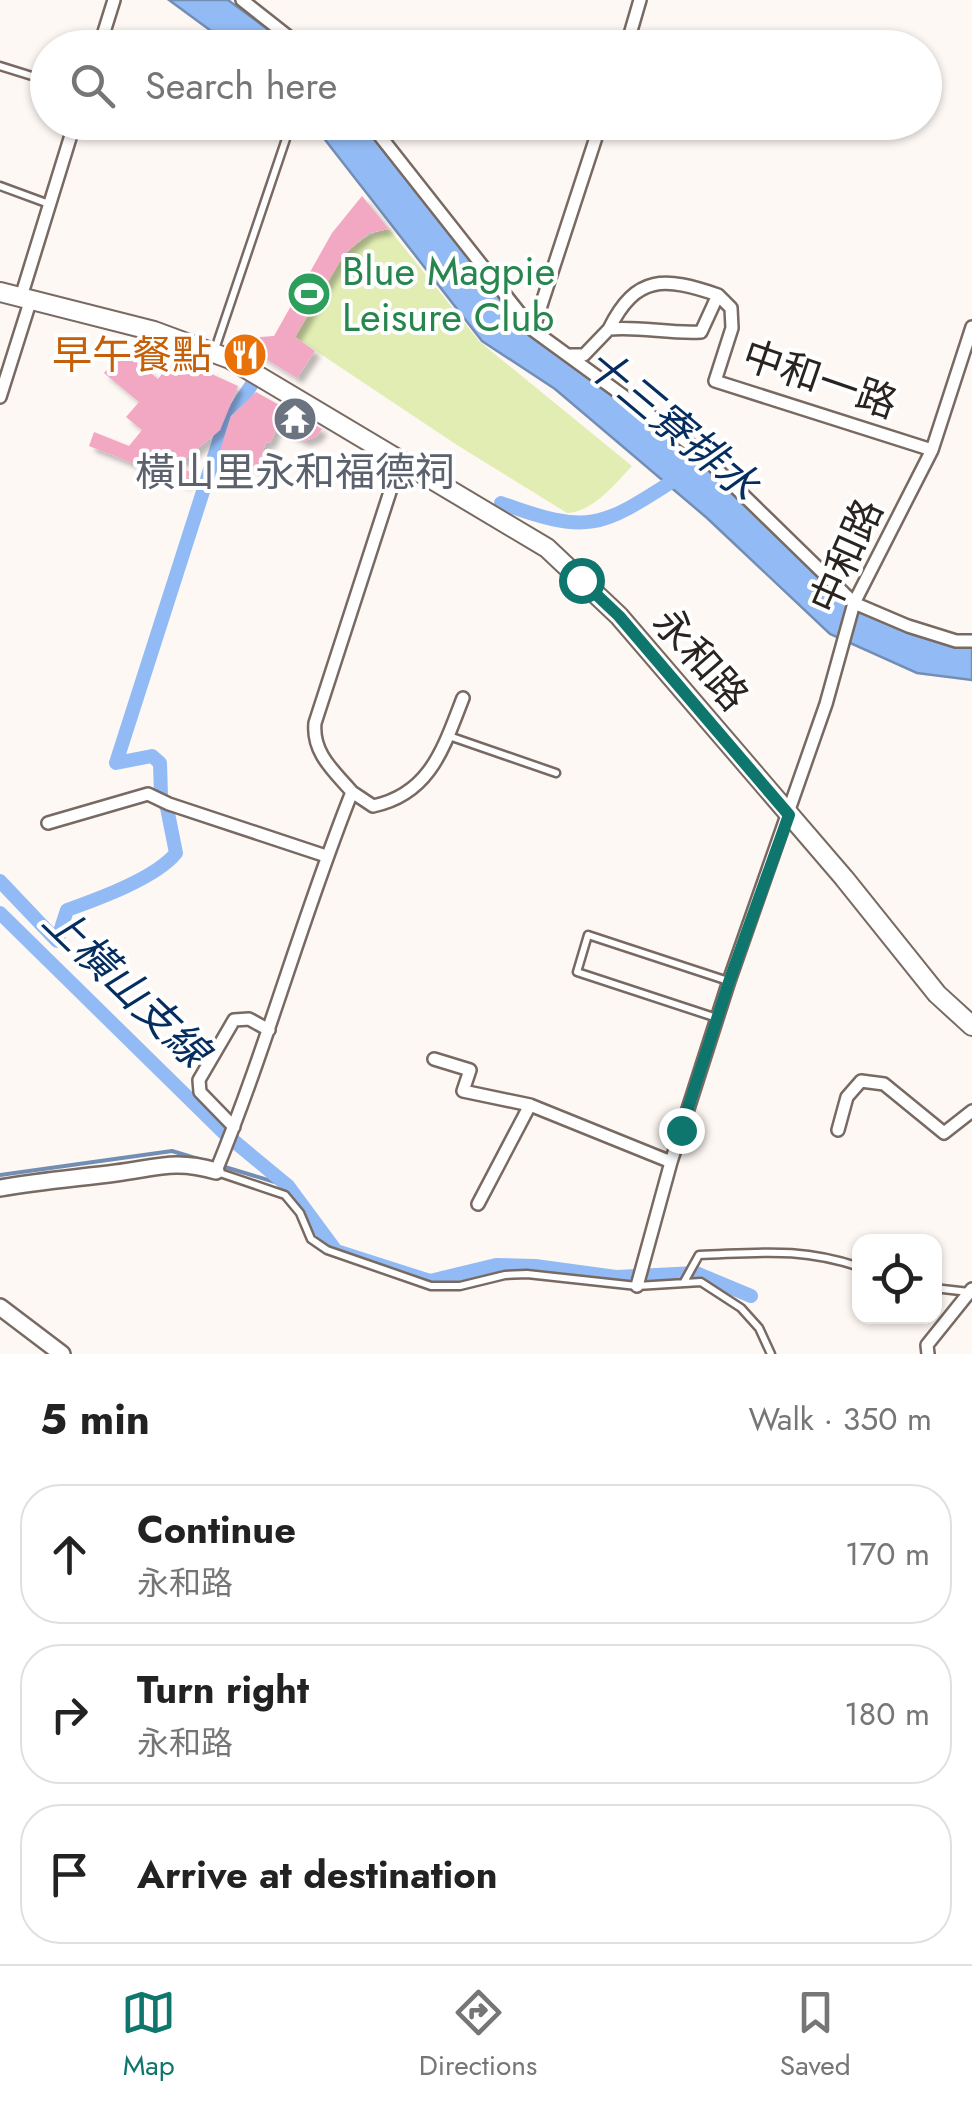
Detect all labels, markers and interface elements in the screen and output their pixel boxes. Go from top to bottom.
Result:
search box [30,30,942,140]
icon: search [65,58,120,113]
text: Search here [145,58,337,113]
place label: Blue Magpie Leisure Club [342,242,555,346]
sports icon: Blue Magpie Leisure Club [286,271,332,317]
place label: 早午餐點 [52,326,212,384]
street label: 中和一路 [735,326,905,432]
restaurant icon: 早午餐點 [222,332,268,378]
water label: 十三寮排水 [572,333,774,516]
temple icon: 橫山里永和福德祠 [272,396,318,442]
place label: 橫山里永和福德祠 [135,443,455,501]
street label: 中和路 [795,489,897,623]
route start [559,558,605,604]
street label: 永和路 [640,595,762,723]
water label: 上橫山支線 [29,891,226,1084]
route end [659,1108,705,1154]
map controls [852,1234,942,1324]
button: locate [852,1234,942,1324]
text: 5 min [40,1389,150,1450]
text: Walk · 350 m [749,1396,932,1442]
text: Continue [137,1502,296,1557]
icon: ahead [42,1527,97,1582]
text: 170 m [845,1531,930,1577]
text: 永和路 [137,1560,233,1606]
text: Turn right [137,1662,309,1717]
icon: right [42,1687,97,1742]
text: 180 m [844,1691,930,1737]
text: 永和路 [137,1720,233,1766]
icon: arrive [42,1847,97,1902]
text: Arrive at destination [137,1847,498,1902]
tab: Map [121,1985,176,2086]
tab: Directions [419,1985,537,2086]
tab: Saved [780,1985,851,2086]

